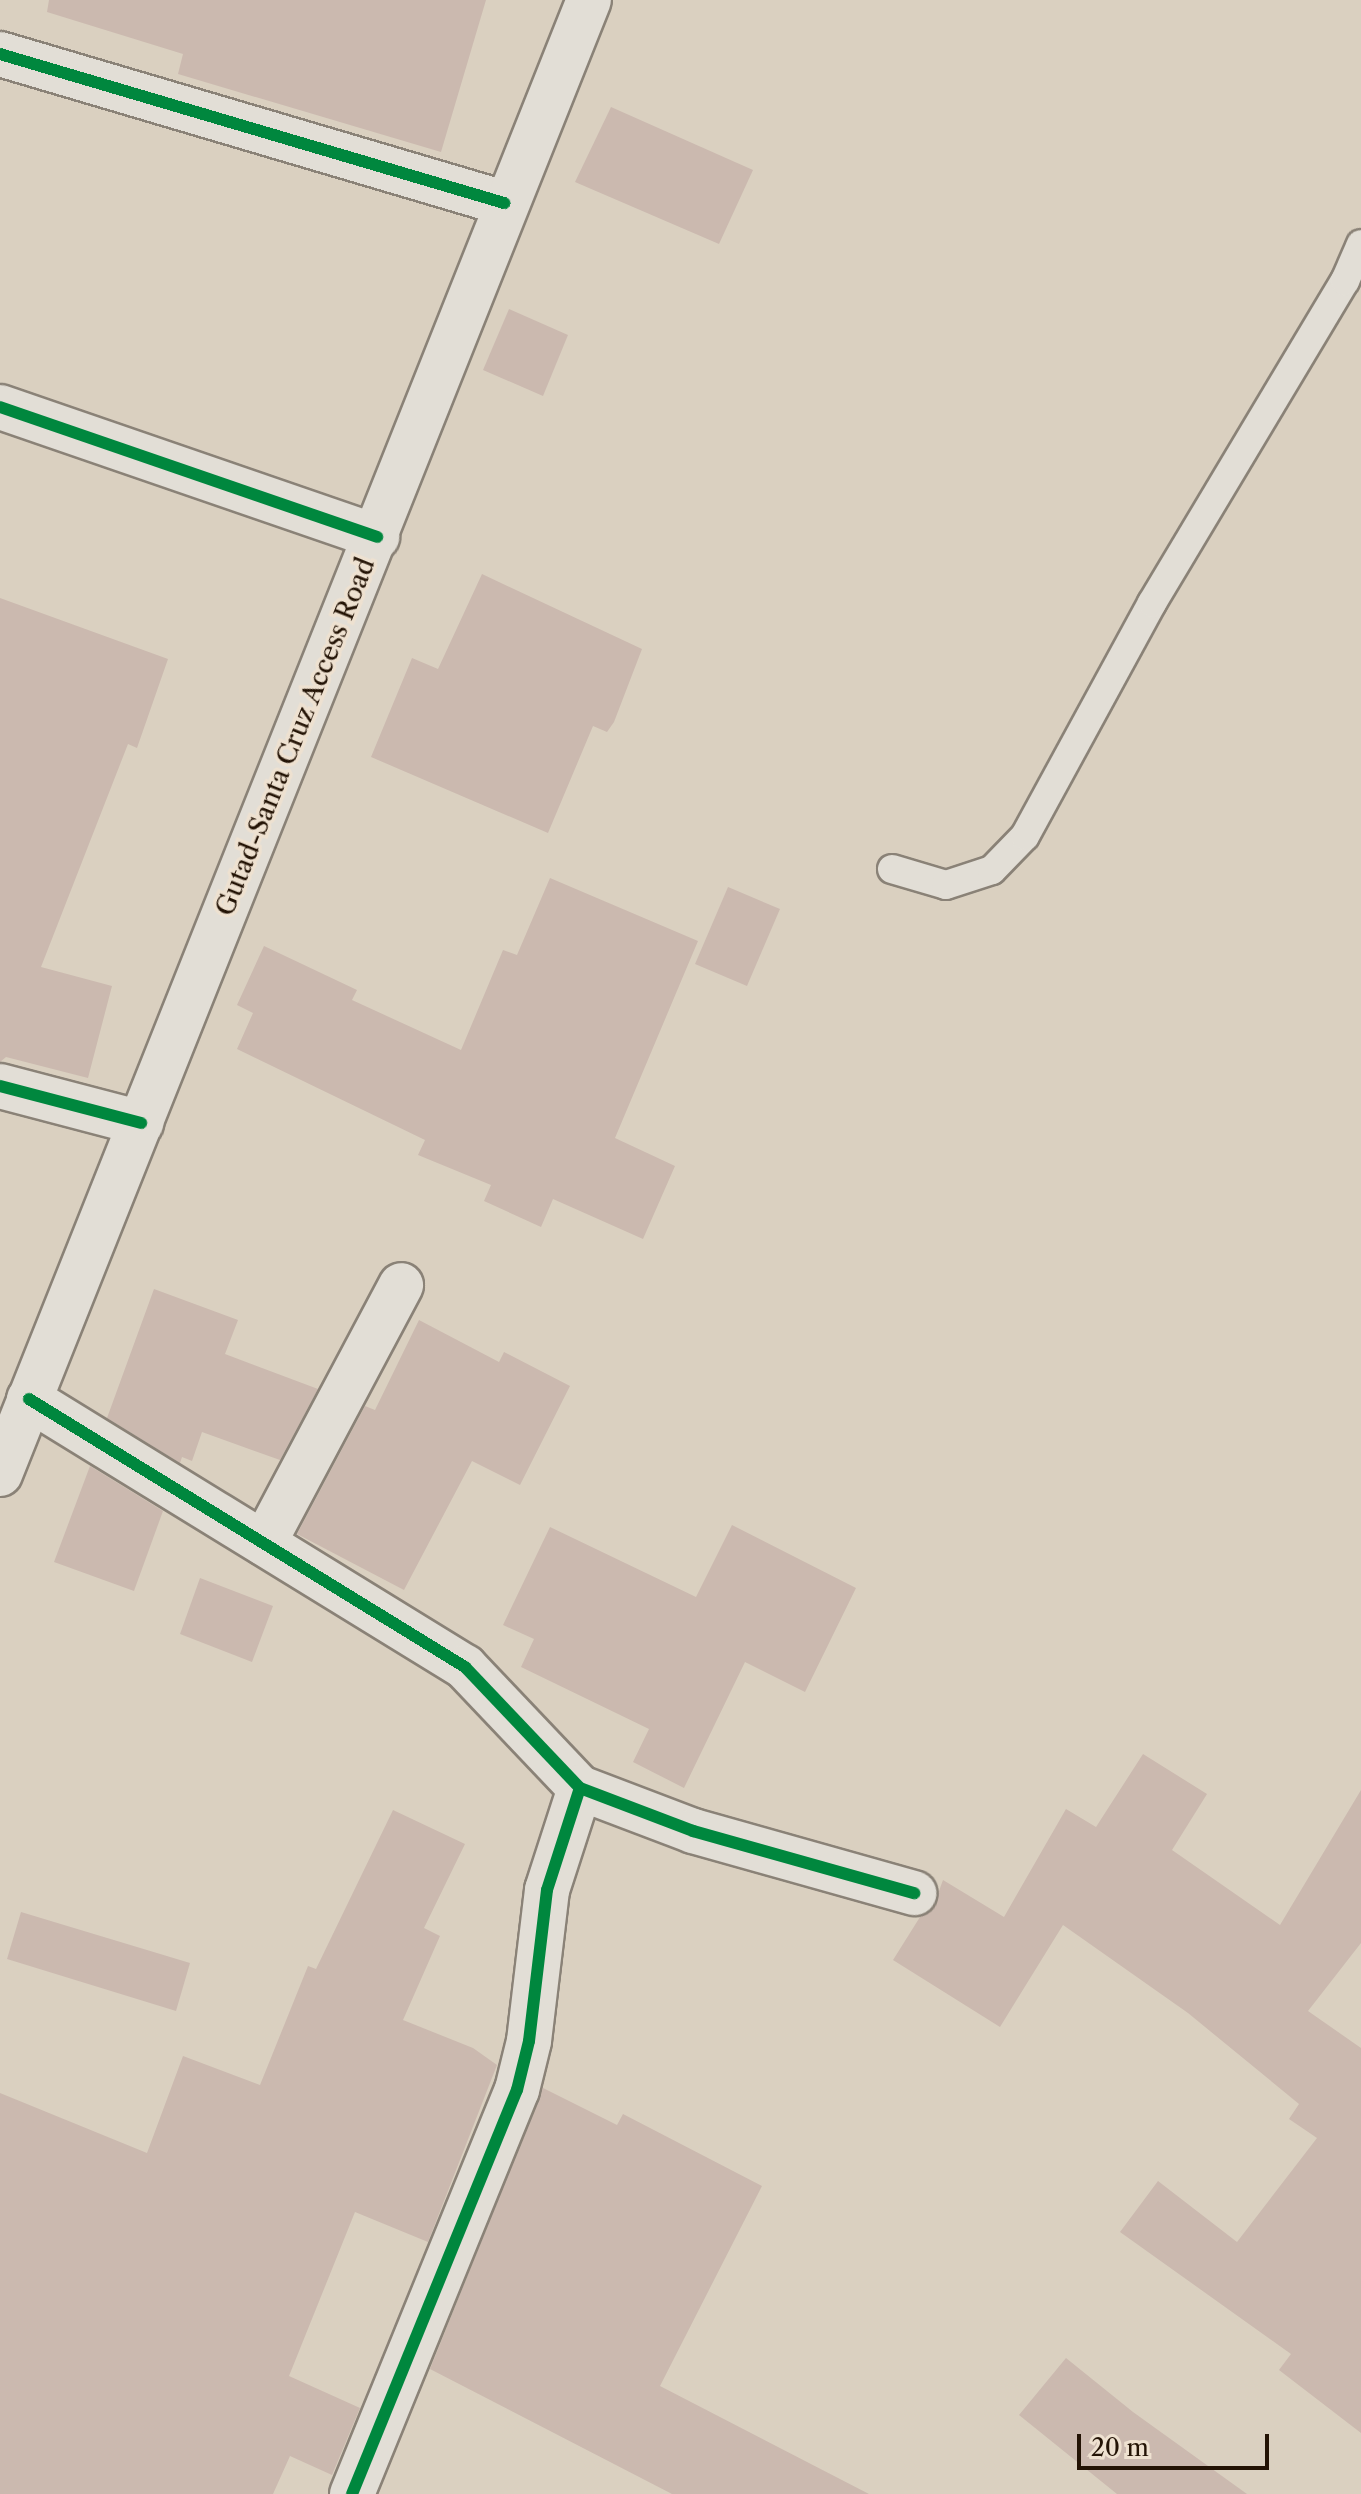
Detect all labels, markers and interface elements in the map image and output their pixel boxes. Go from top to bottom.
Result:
street label: Gutad-Santa Cruz Access Road [209,553,383,921]
scale bar [1081,2418,1273,2468]
text: 20 m [1091,2433,1149,2462]

